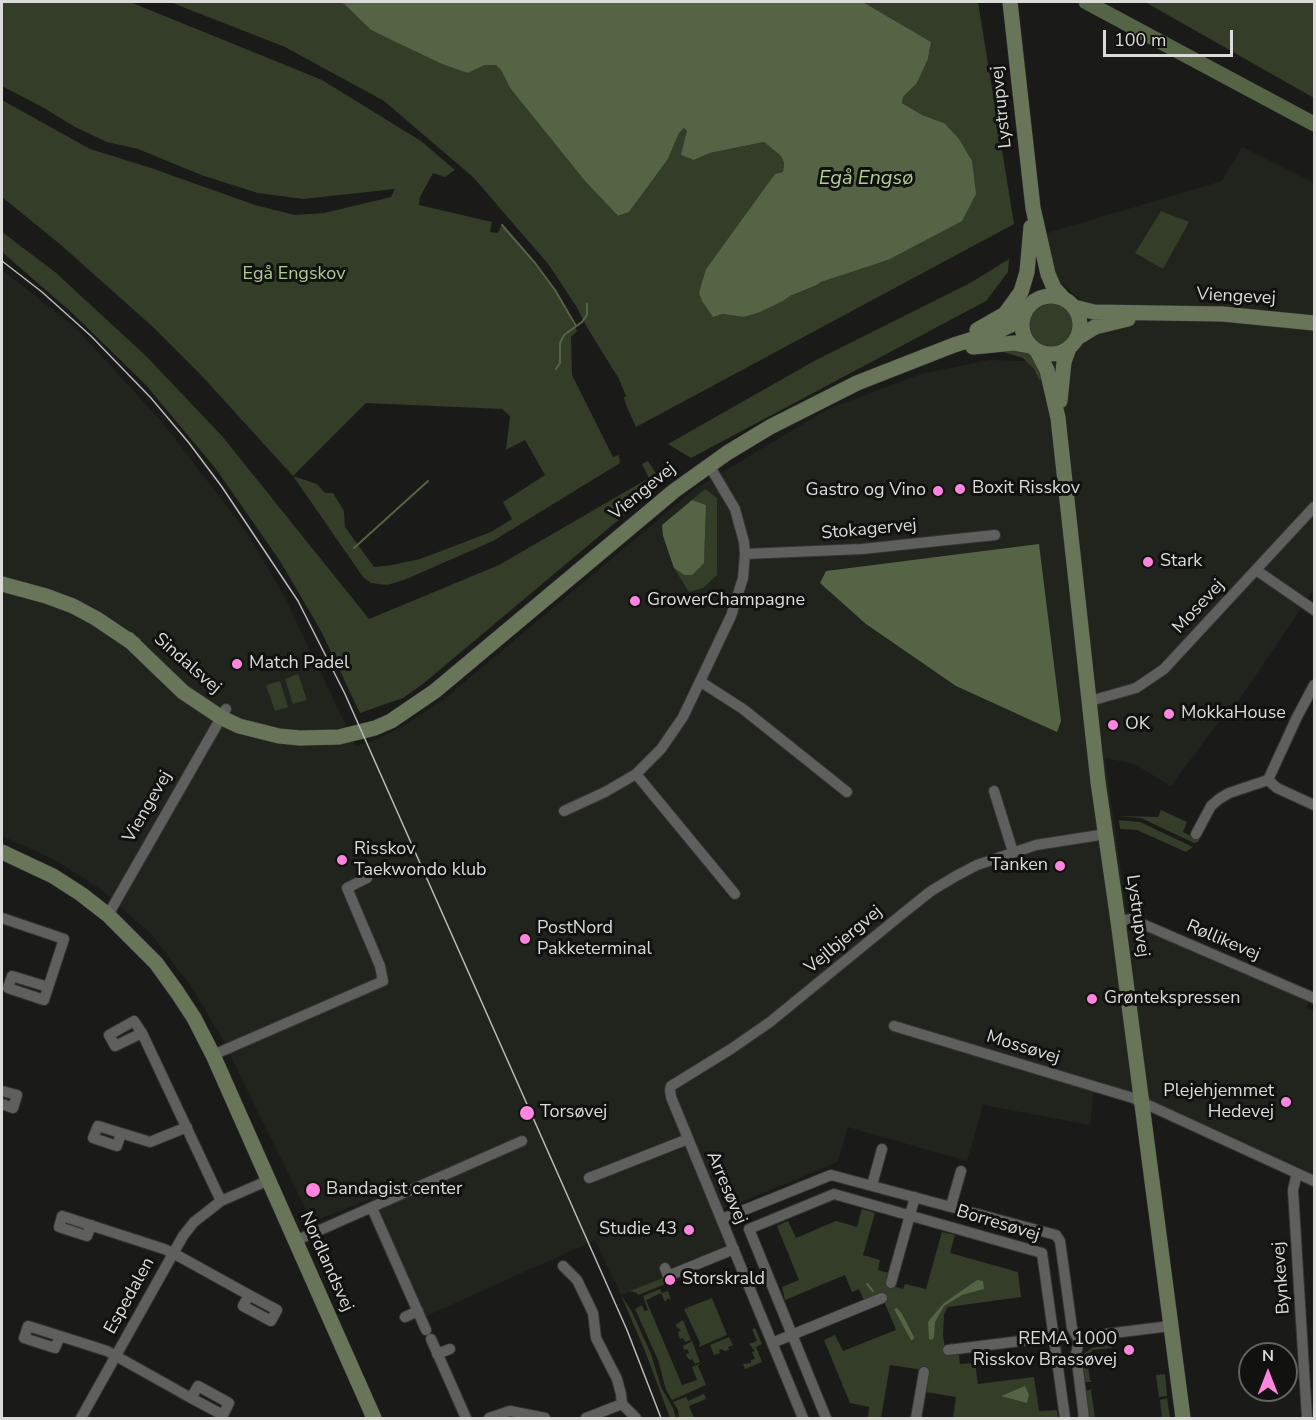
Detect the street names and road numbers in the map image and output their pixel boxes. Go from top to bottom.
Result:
street label: Lystrupvej [987,65,1017,149]
street label: Viengevej [1196,284,1276,310]
street label: Viengevej [605,459,681,525]
street label: Stokagervej [820,515,918,545]
street label: Mosevej [1168,575,1230,639]
street label: Sindalsvej [149,629,225,699]
street label: Viengevej [119,767,177,847]
street label: Lystrupvej [1121,873,1153,959]
street label: Vejlbjergvej [801,901,887,979]
street label: Røllikevej [1183,916,1263,966]
street label: Mossøvej [984,1027,1062,1069]
street label: Arresøvej [701,1148,751,1228]
street label: Borresøvej [954,1201,1042,1247]
street label: Nordlandsvej [294,1209,358,1315]
street label: Bynkevej [1269,1241,1295,1315]
street label: Espedalen [100,1254,160,1338]

